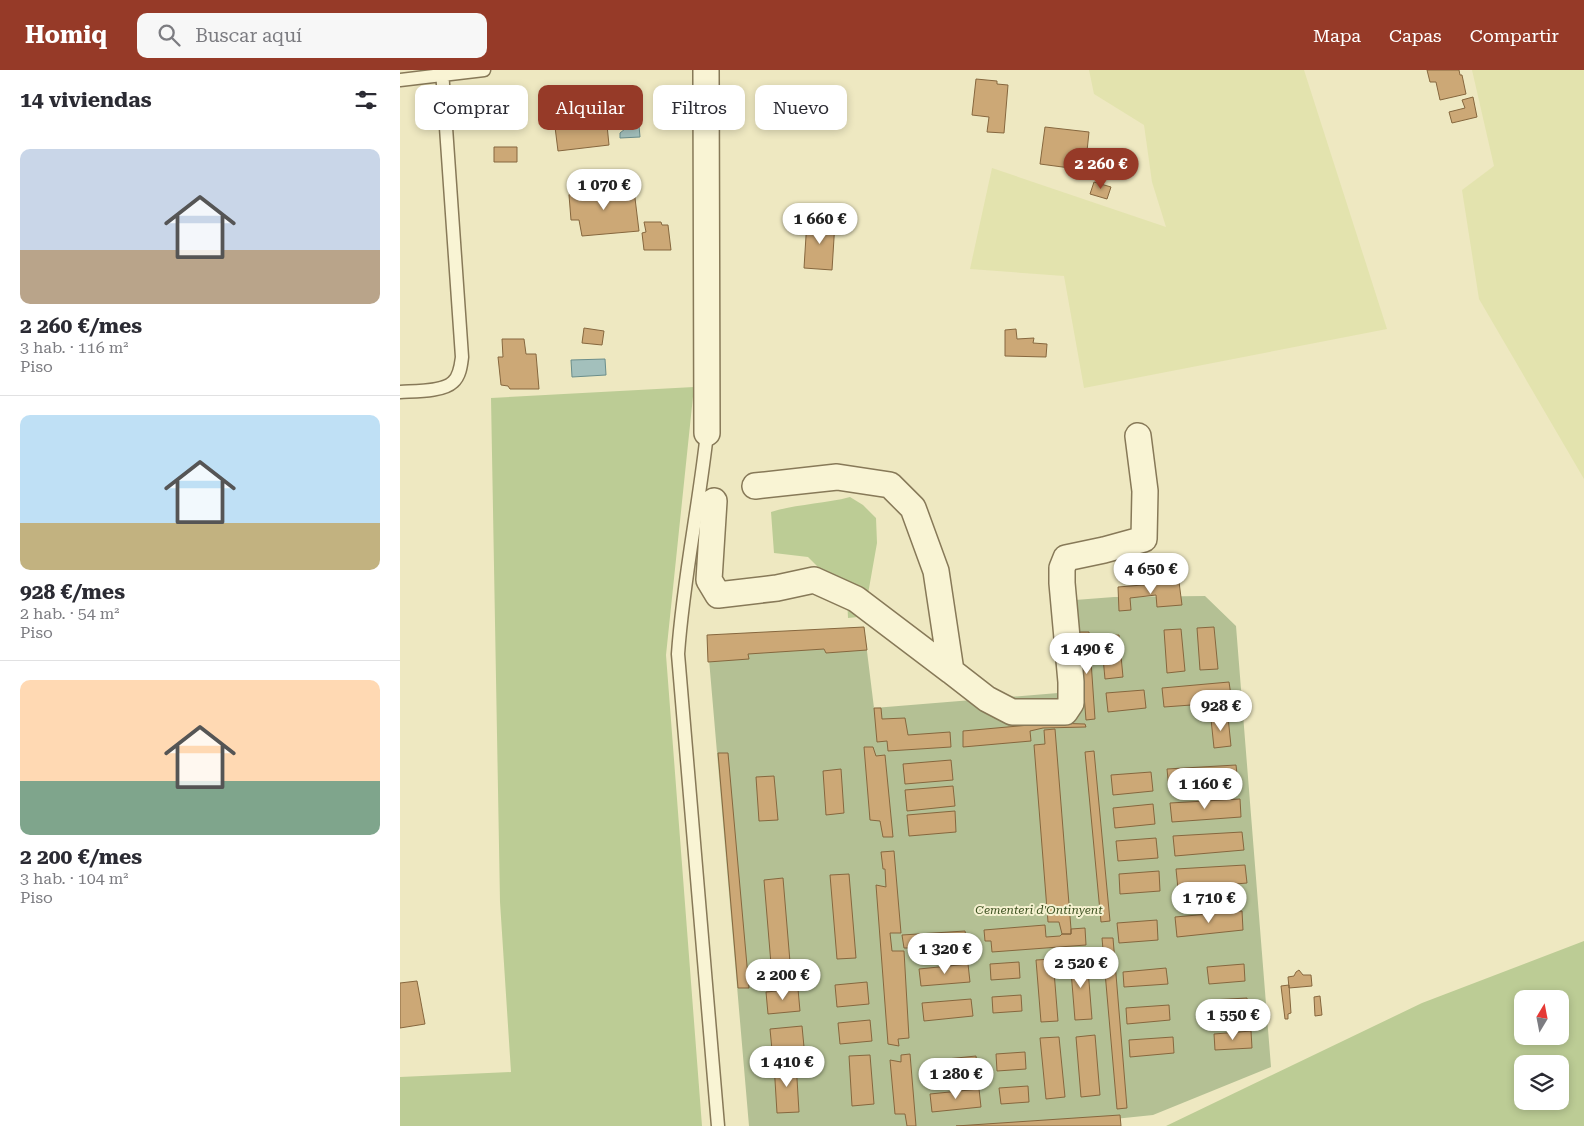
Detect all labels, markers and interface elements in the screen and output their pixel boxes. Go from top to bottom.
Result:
search box [137,13,487,58]
text: Homiq [25,21,107,49]
icon: search [155,21,183,49]
text: Buscar aquí [195,24,302,47]
text: Mapa [1313,25,1361,46]
text: Capas [1389,25,1442,46]
text: Compartir [1470,25,1559,46]
chip: Comprar [415,85,528,130]
chip: Alquilar [538,85,643,130]
chip: Filtros [653,85,745,130]
chip: Nuevo [755,85,847,130]
icon: filters [352,86,380,114]
text: 14 viviendas [20,88,151,112]
pin: 2 260 € [1055,148,1147,190]
text: 2 260 € [1075,154,1127,173]
pin: 1 070 € [558,168,650,211]
text: 1 070 € [578,175,630,194]
icon: home [155,182,245,272]
pin: 1 660 € [774,202,866,245]
text: 1 660 € [794,209,846,228]
text: 2 260 €/mes [20,314,142,338]
text: 3 hab. · 116 m² [20,338,129,357]
text: Piso [20,357,53,376]
icon: home [155,447,245,537]
pin: 4 650 € [1105,552,1197,595]
text: 4 650 € [1125,559,1177,578]
text: 928 €/mes [20,580,125,604]
text: 2 hab. · 54 m² [20,604,120,623]
text: Piso [20,623,53,642]
pin: 1 490 € [1041,632,1133,675]
text: 1 490 € [1061,639,1113,658]
pin: 928 € [1186,690,1256,732]
text: 928 € [1201,696,1241,715]
icon: home [155,712,245,802]
pin: 1 160 € [1159,768,1251,810]
text: 1 160 € [1179,774,1231,793]
text: 2 200 €/mes [20,845,142,869]
text: 3 hab. · 104 m² [20,869,129,888]
pin: 1 710 € [1163,882,1255,924]
text: Piso [20,888,53,907]
text: 1 710 € [1183,888,1235,907]
park label: Cementeri d'Ontinyent [975,903,1103,917]
pin: 1 320 € [899,932,991,975]
text: 1 320 € [919,939,971,958]
pin: 2 520 € [1035,946,1127,989]
text: 2 520 € [1055,953,1107,972]
pin: 2 200 € [737,958,829,1001]
text: 2 200 € [757,965,809,984]
north arrow [1514,990,1569,1045]
map controls [1514,990,1569,1110]
pin: 1 550 € [1187,998,1279,1041]
text: 1 550 € [1207,1005,1259,1024]
pin: 1 410 € [741,1046,833,1088]
text: 1 410 € [761,1052,813,1071]
button: layers [1514,1055,1569,1110]
pin: 1 280 € [910,1058,1002,1100]
text: 1 280 € [930,1064,982,1083]

